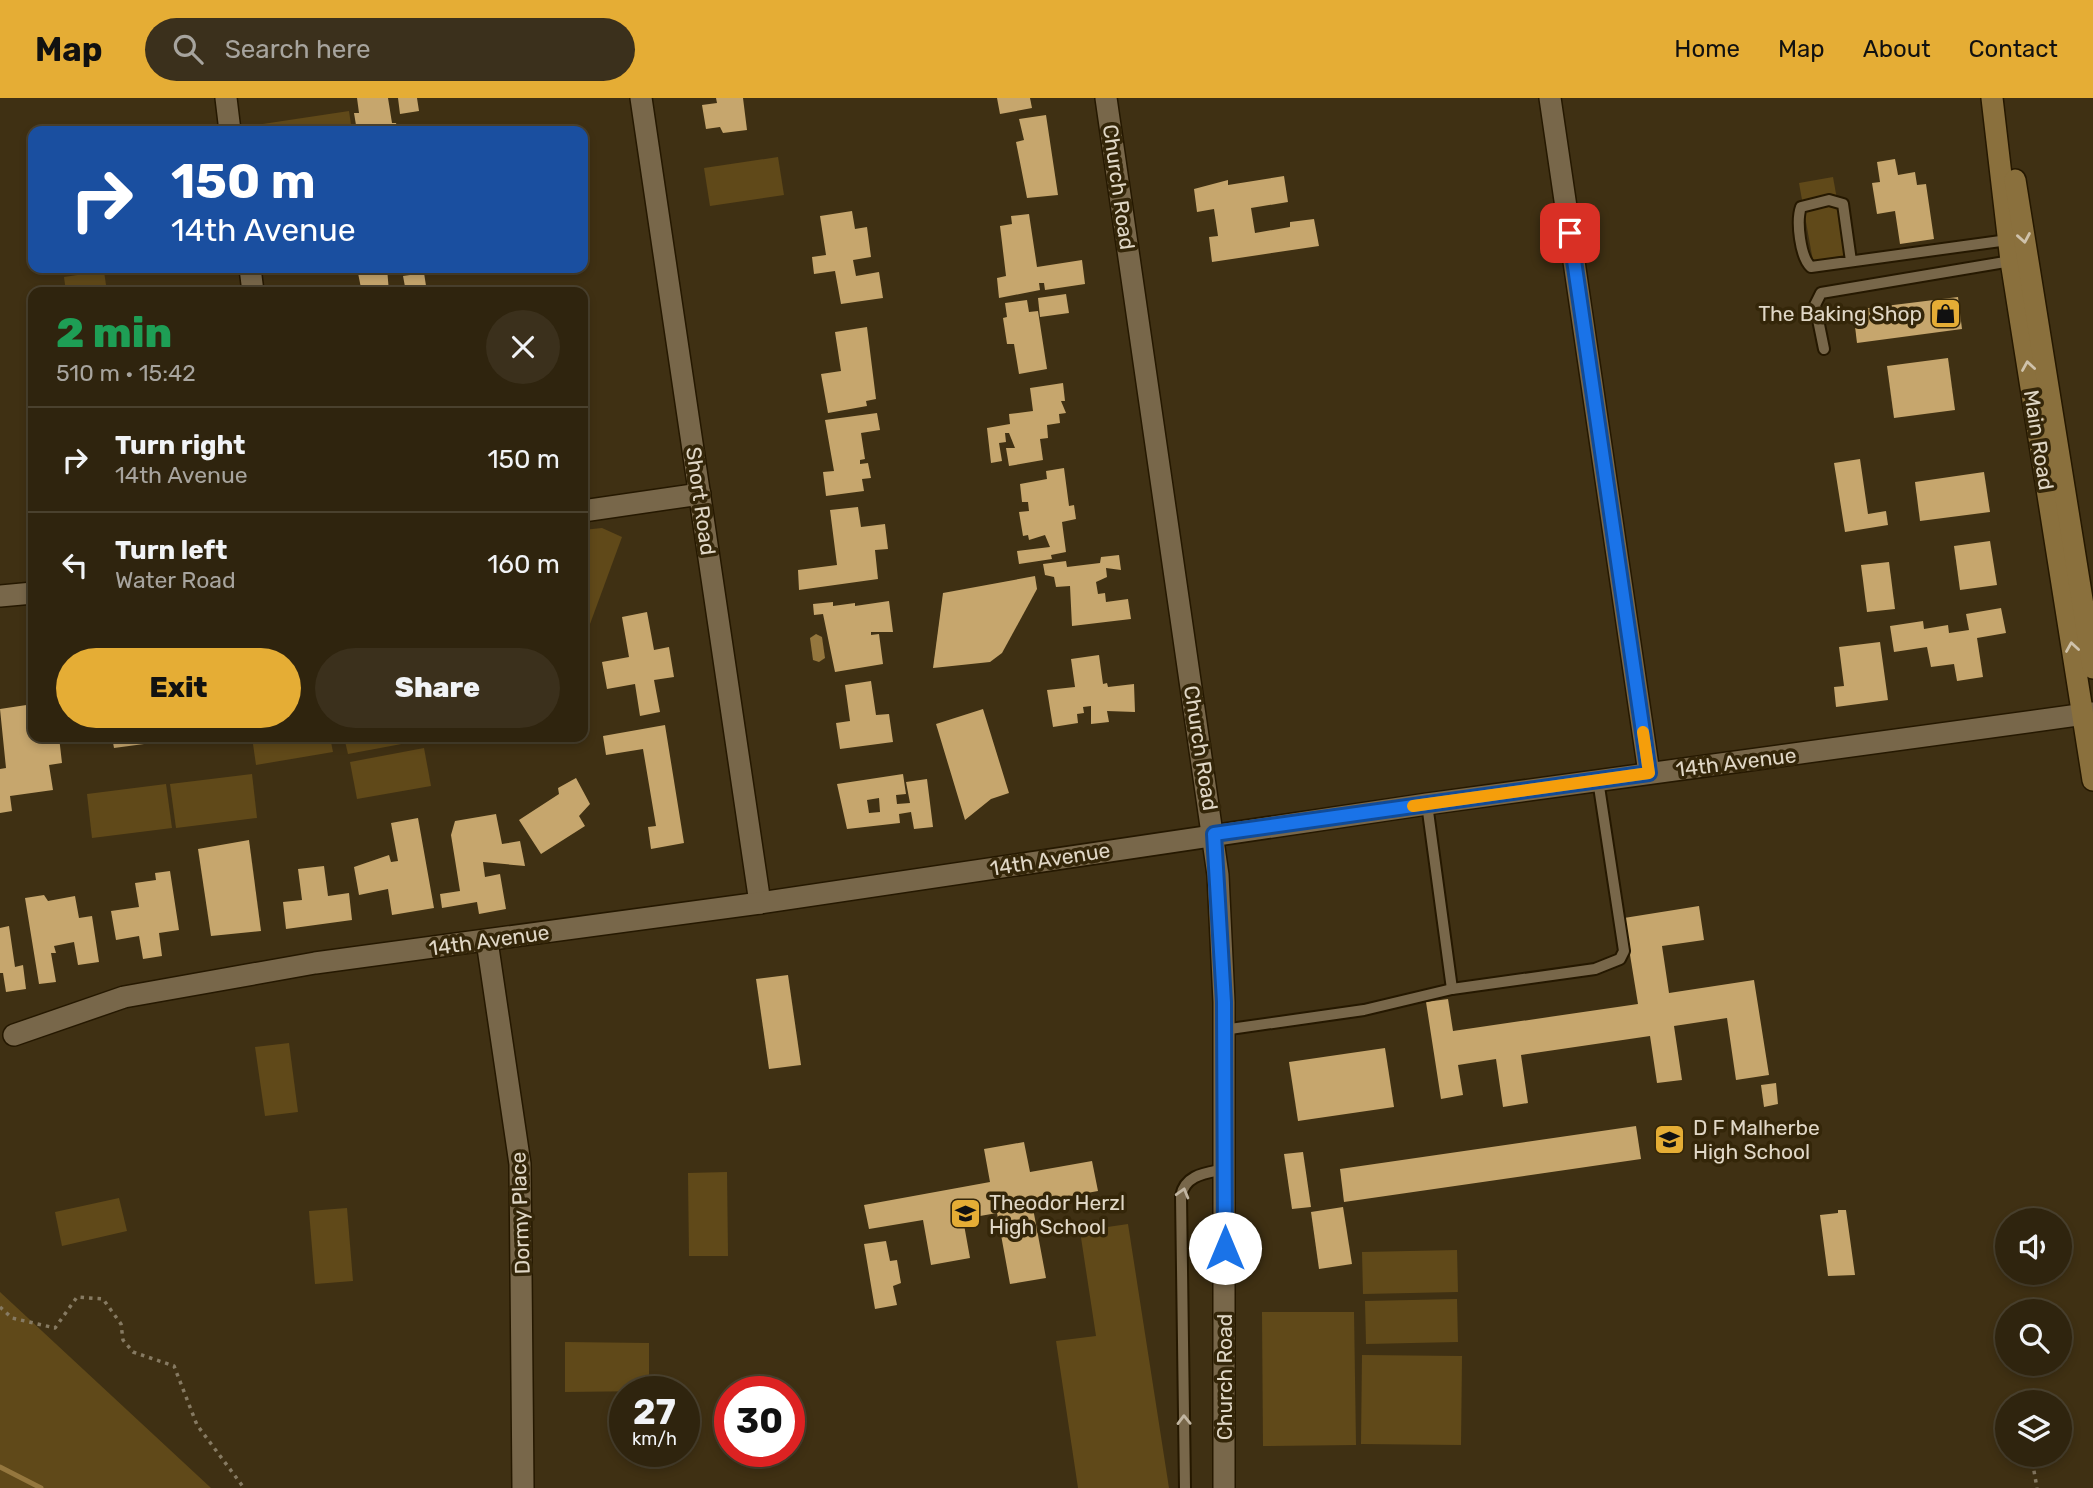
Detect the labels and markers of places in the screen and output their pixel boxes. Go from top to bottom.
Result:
pin [1540,203,1600,263]
shop icon: The Baking Shop [1928,296,1962,330]
place label: The Baking Shop [1758,301,1922,326]
place label: D F Malherbe High School [1693,1115,1820,1164]
school or university icon: D F Malherbe High School [1653,1122,1687,1156]
place label: Theodor Herzl High School [989,1190,1125,1239]
school or university icon: Theodor Herzl High School [949,1197,983,1231]

